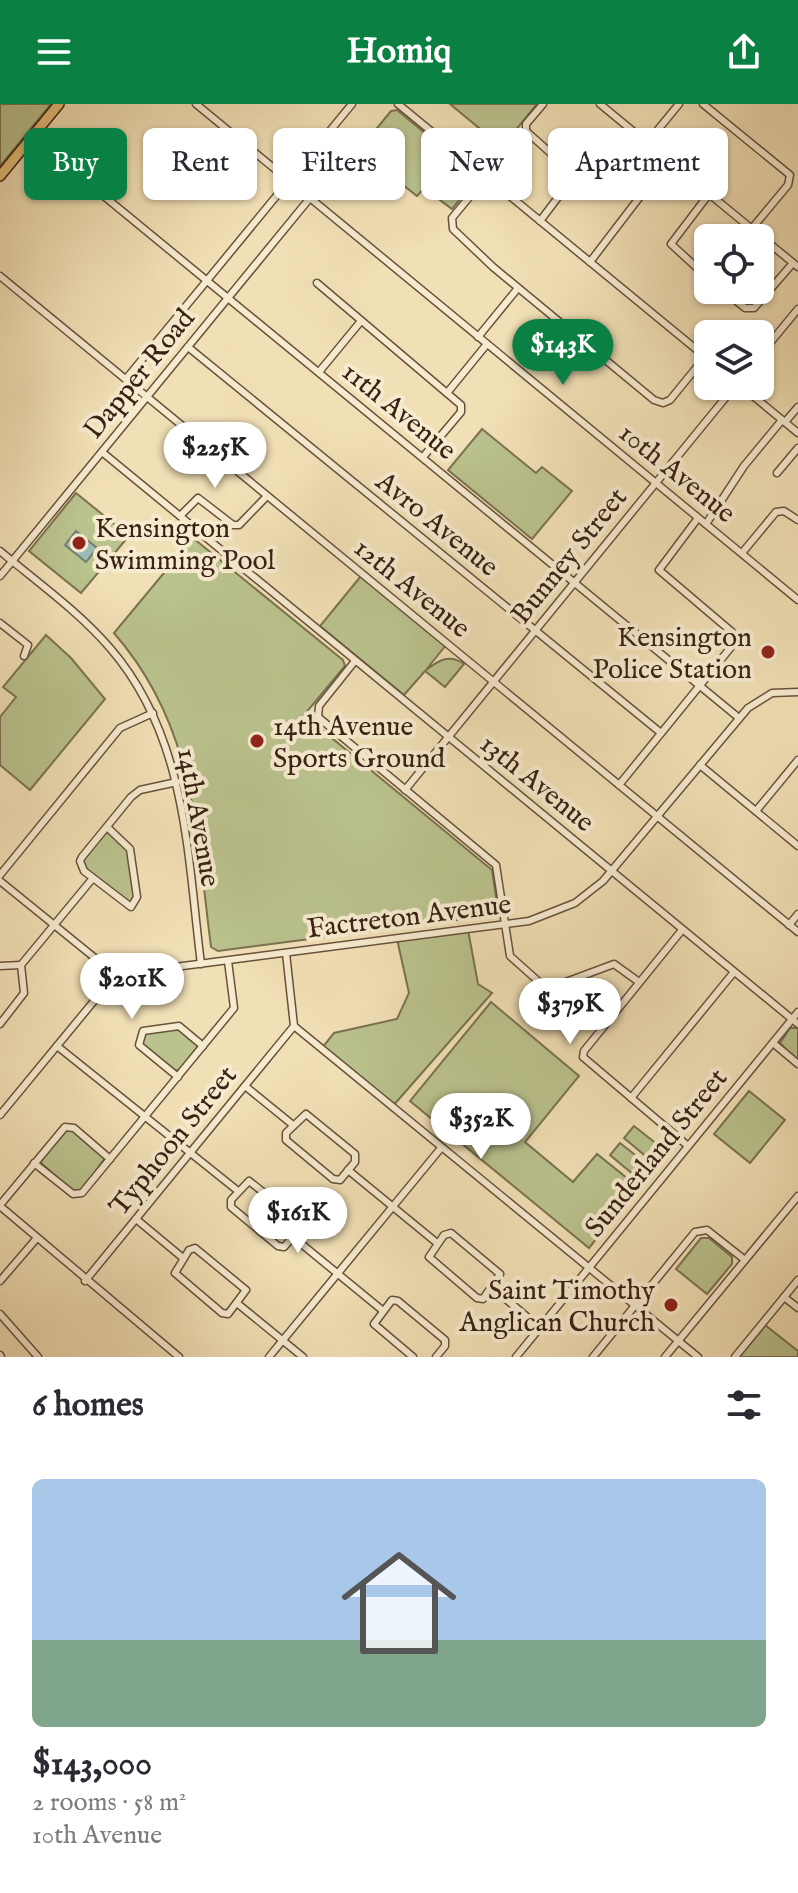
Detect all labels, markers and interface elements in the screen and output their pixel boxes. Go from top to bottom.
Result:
text: Homiq [347,29,451,75]
icon: menu [32,30,76,74]
icon: share [722,30,766,74]
chip: Buy [24,128,127,200]
chip: Rent [143,128,257,200]
chip: Filters [273,128,405,200]
chip: New [421,128,532,200]
chip: Apartment [548,128,728,200]
map controls [694,224,774,400]
button: locate [694,224,774,304]
street label: Dapper Road [77,302,203,447]
pin: $143K [507,319,619,387]
button: layers [694,320,774,400]
text: $143K [530,328,596,361]
street label: 11th Avenue [334,355,463,469]
street label: 10th Avenue [611,416,742,532]
pin: $225K [159,422,271,490]
text: $225K [182,431,248,464]
street label: Avro Avenue [367,464,505,585]
street label: Bunney Street [504,481,636,632]
place label: Kensington Swimming Pool [95,512,276,579]
street label: 12th Avenue [346,531,477,647]
marker: Kensington Swimming Pool [70,534,88,552]
place label: Kensington Police Station [592,621,752,688]
marker: Kensington Police Station [759,643,777,661]
place label: 14th Avenue Sports Ground [273,710,445,777]
street label: 13th Avenue [472,727,601,841]
marker: 14th Avenue Sports Ground [248,732,266,750]
street label: 14th Avenue [168,745,227,890]
street label: Factreton Avenue [305,888,513,947]
pin: $201K [76,953,188,1021]
text: $201K [98,962,166,995]
pin: $379K [514,978,626,1046]
text: $379K [537,987,603,1020]
street label: Typhoon Street [103,1059,245,1224]
street label: Sunderland Street [578,1062,736,1245]
pin: $352K [425,1093,537,1161]
text: $352K [449,1102,513,1135]
pin: $161K [242,1187,354,1255]
text: $161K [266,1196,330,1229]
place label: Saint Timothy Anglican Church [458,1274,655,1341]
marker: Saint Timothy Anglican Church [662,1296,680,1314]
icon: filters [722,1383,766,1427]
text: 6 homes [32,1384,144,1427]
icon: home [327,1531,471,1675]
text: $143,000 [32,1743,152,1786]
text: 2 rooms · 58 m² [32,1786,186,1819]
text: 10th Avenue [32,1819,162,1852]

